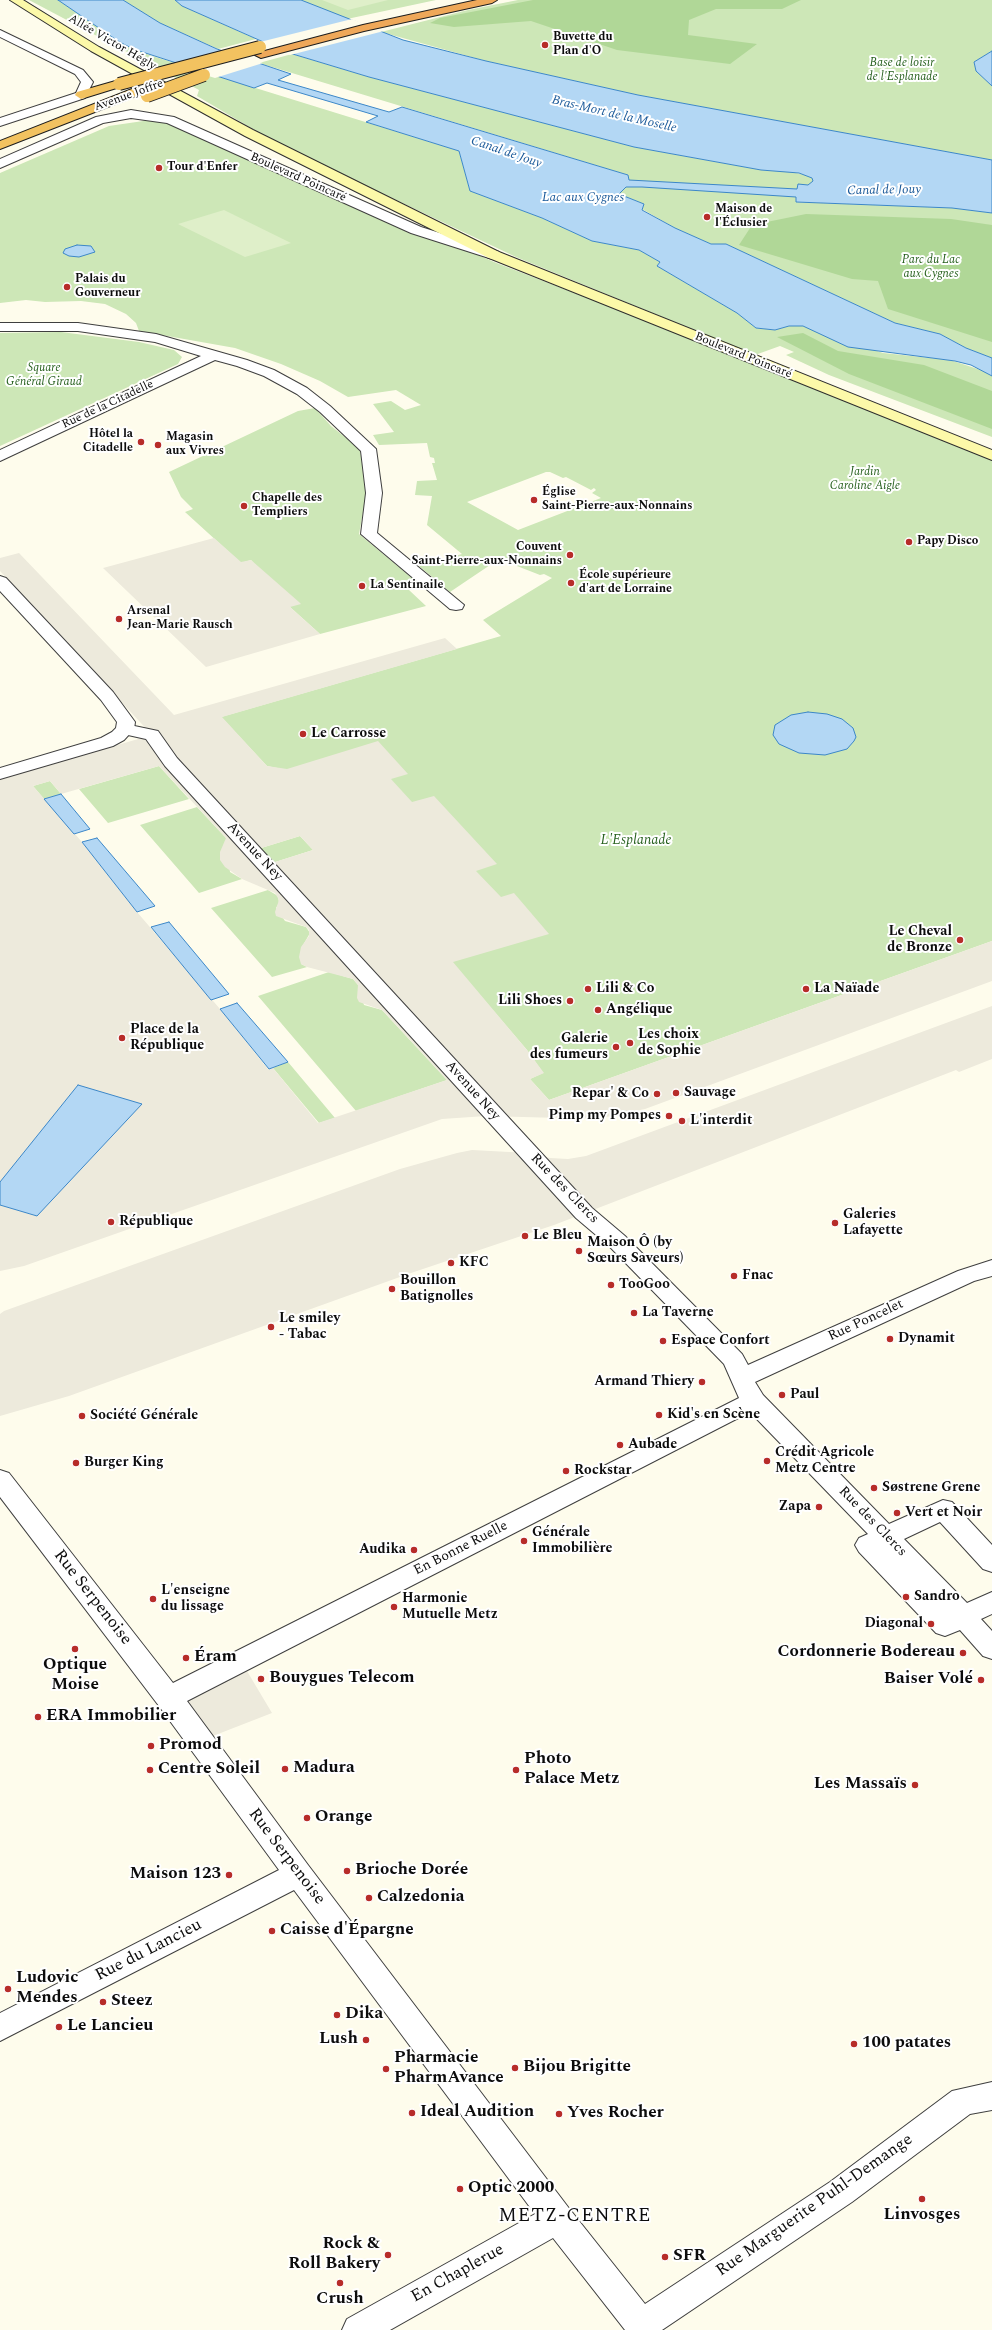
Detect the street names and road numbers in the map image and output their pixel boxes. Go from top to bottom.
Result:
street label: Allée Victor Hégly [66,12,158,74]
street label: Avenue Joffre [93,77,165,115]
street label: Boulevard Poincaré [248,150,348,206]
street label: Boulevard Poincaré [692,330,794,382]
street label: Rue de la Citadelle [60,377,156,433]
street label: Avenue Ney [222,819,286,885]
street label: Avenue Ney [441,1058,503,1124]
street label: Rue des Clercs [526,1150,602,1228]
street label: Rue Poncelet [826,1296,906,1346]
street label: Rue des Clercs [834,1483,910,1561]
street label: En Bonne Ruelle [411,1518,511,1580]
street label: Rue Serpenoise [48,1546,136,1650]
street label: Rue Serpenoise [243,1805,329,1909]
street label: Rue du Lancieu [92,1915,206,1987]
street label: Rue Marguerite Puhl-Demange [713,2130,917,2282]
street label: En Chaplerue [408,2240,508,2308]

